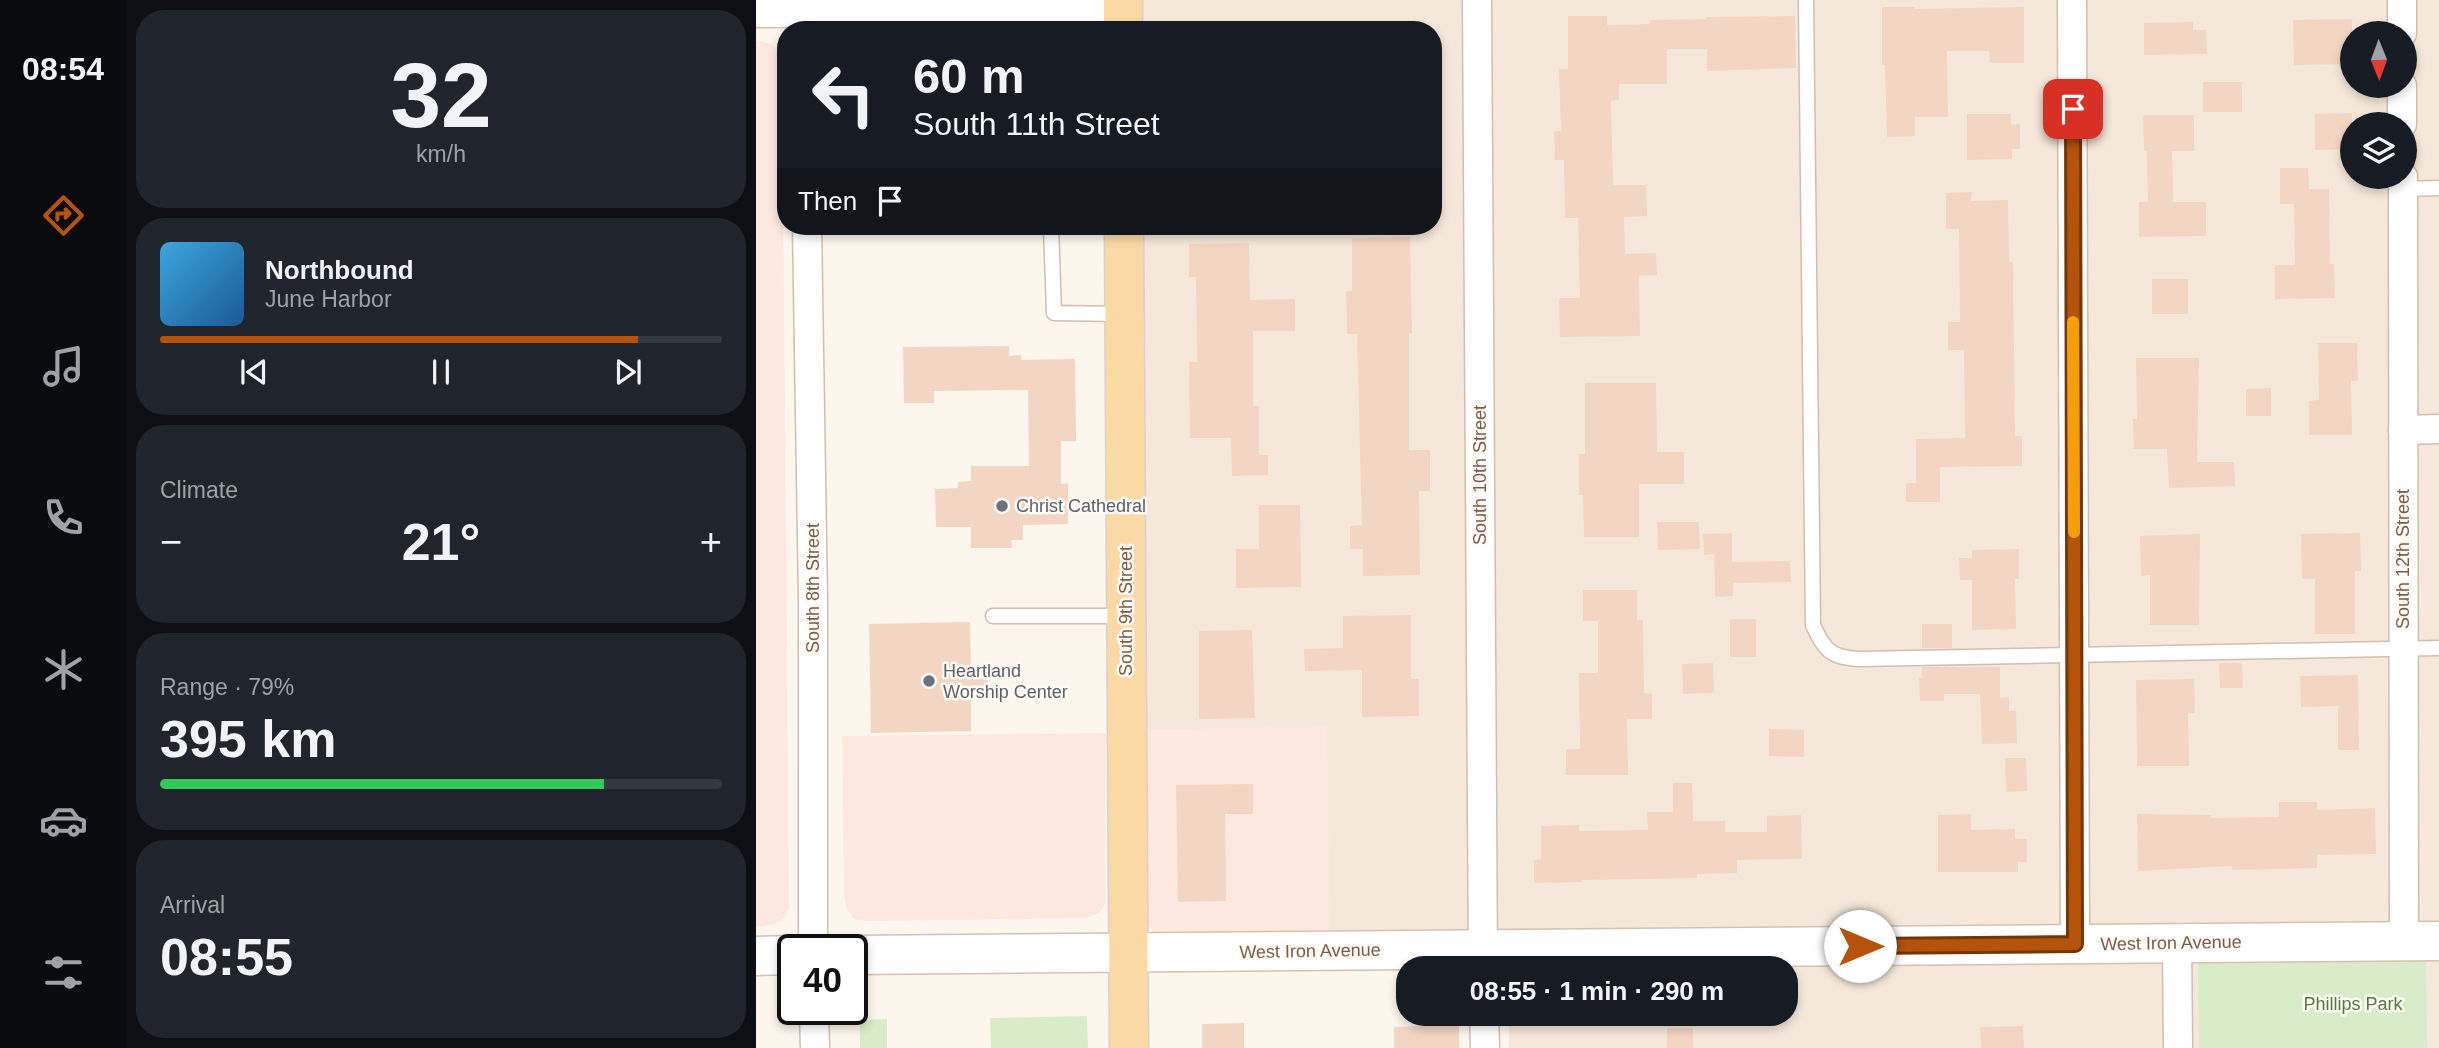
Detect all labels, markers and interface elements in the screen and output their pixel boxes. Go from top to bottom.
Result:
north arrow [2340,21,2417,98]
map controls [2340,21,2417,189]
text: 32 [390,45,492,146]
icon: left [798,49,889,140]
text: 60 m [913,49,1025,103]
text: 08:54 [22,51,104,87]
pin [2043,79,2103,139]
icon: arrive [2054,90,2092,128]
text: South 11th Street [913,106,1160,142]
button: layers [2340,112,2417,189]
text: km/h [416,141,466,167]
icon: arrive [871,182,909,220]
text: Then [798,186,857,216]
icon: directions [39,191,88,240]
text: Northbound [265,255,414,285]
text: June Harbor [265,286,392,312]
icon: music [39,342,88,391]
icon: previous [235,353,273,391]
icon: pause [422,353,460,391]
icon: next [609,353,647,391]
street label: South 10th Street [1470,405,1490,545]
text: Climate [160,477,238,503]
street label: South 12th Street [2393,489,2413,629]
icon: phone [39,493,88,542]
place label: Christ Cathedral [1016,496,1146,516]
marker: Christ Cathedral [994,498,1010,514]
text: 21° [402,513,480,571]
text: − [160,521,182,563]
text: + [700,521,722,563]
street label: South 8th Street [803,523,823,653]
street label: South 9th Street [1116,546,1136,676]
icon: climate [39,645,88,694]
place label: Heartland Worship Center [943,661,1068,702]
marker: Heartland Worship Center [921,673,937,689]
text: Range · 79% [160,674,294,700]
text: 395 km [160,710,336,768]
icon: car [39,796,88,845]
text: Arrival [160,892,225,918]
position arrow [1823,909,1897,983]
text: 08:55 [160,928,293,986]
street label: West Iron Avenue [2100,932,2242,954]
speed limit sign: 40 [777,934,868,1025]
street label: West Iron Avenue [1239,940,1381,962]
icon: filters [39,948,88,997]
text: 08:55 · 1 min · 290 m [1470,976,1724,1006]
park label: Phillips Park [2303,994,2404,1014]

